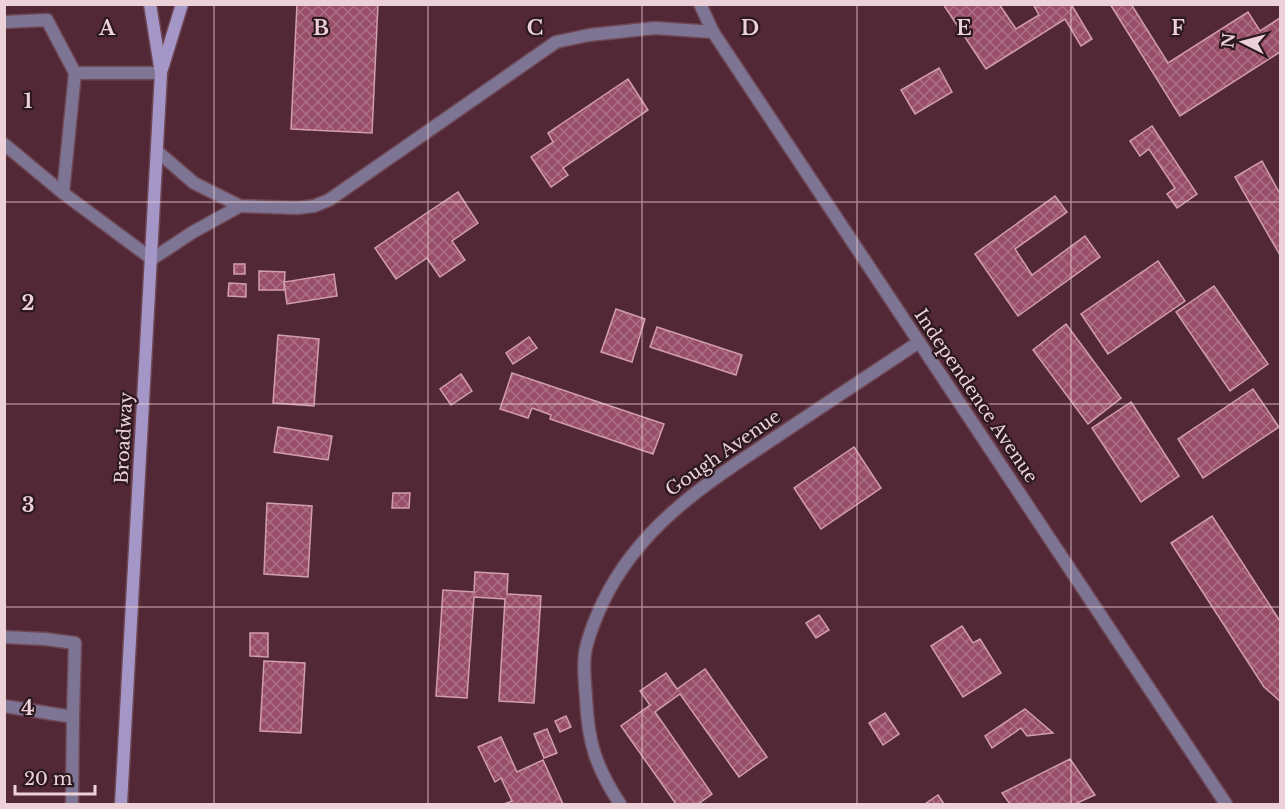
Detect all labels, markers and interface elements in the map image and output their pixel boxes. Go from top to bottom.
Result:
north arrow [1213,12,1273,72]
text: A [98,16,116,40]
text: B [313,16,329,40]
text: C [527,16,543,40]
text: D [741,16,759,40]
text: E [956,16,972,40]
text: F [1171,16,1185,40]
text: N [1217,32,1239,49]
text: 1 [24,89,33,113]
text: 2 [21,291,35,315]
street label: Independence Avenue [910,305,1042,487]
street label: Broadway [111,391,137,485]
street label: Gough Avenue [661,405,785,501]
text: 3 [22,493,34,517]
text: 4 [21,696,35,720]
scale bar [15,758,94,796]
text: 20 m [24,768,72,790]

